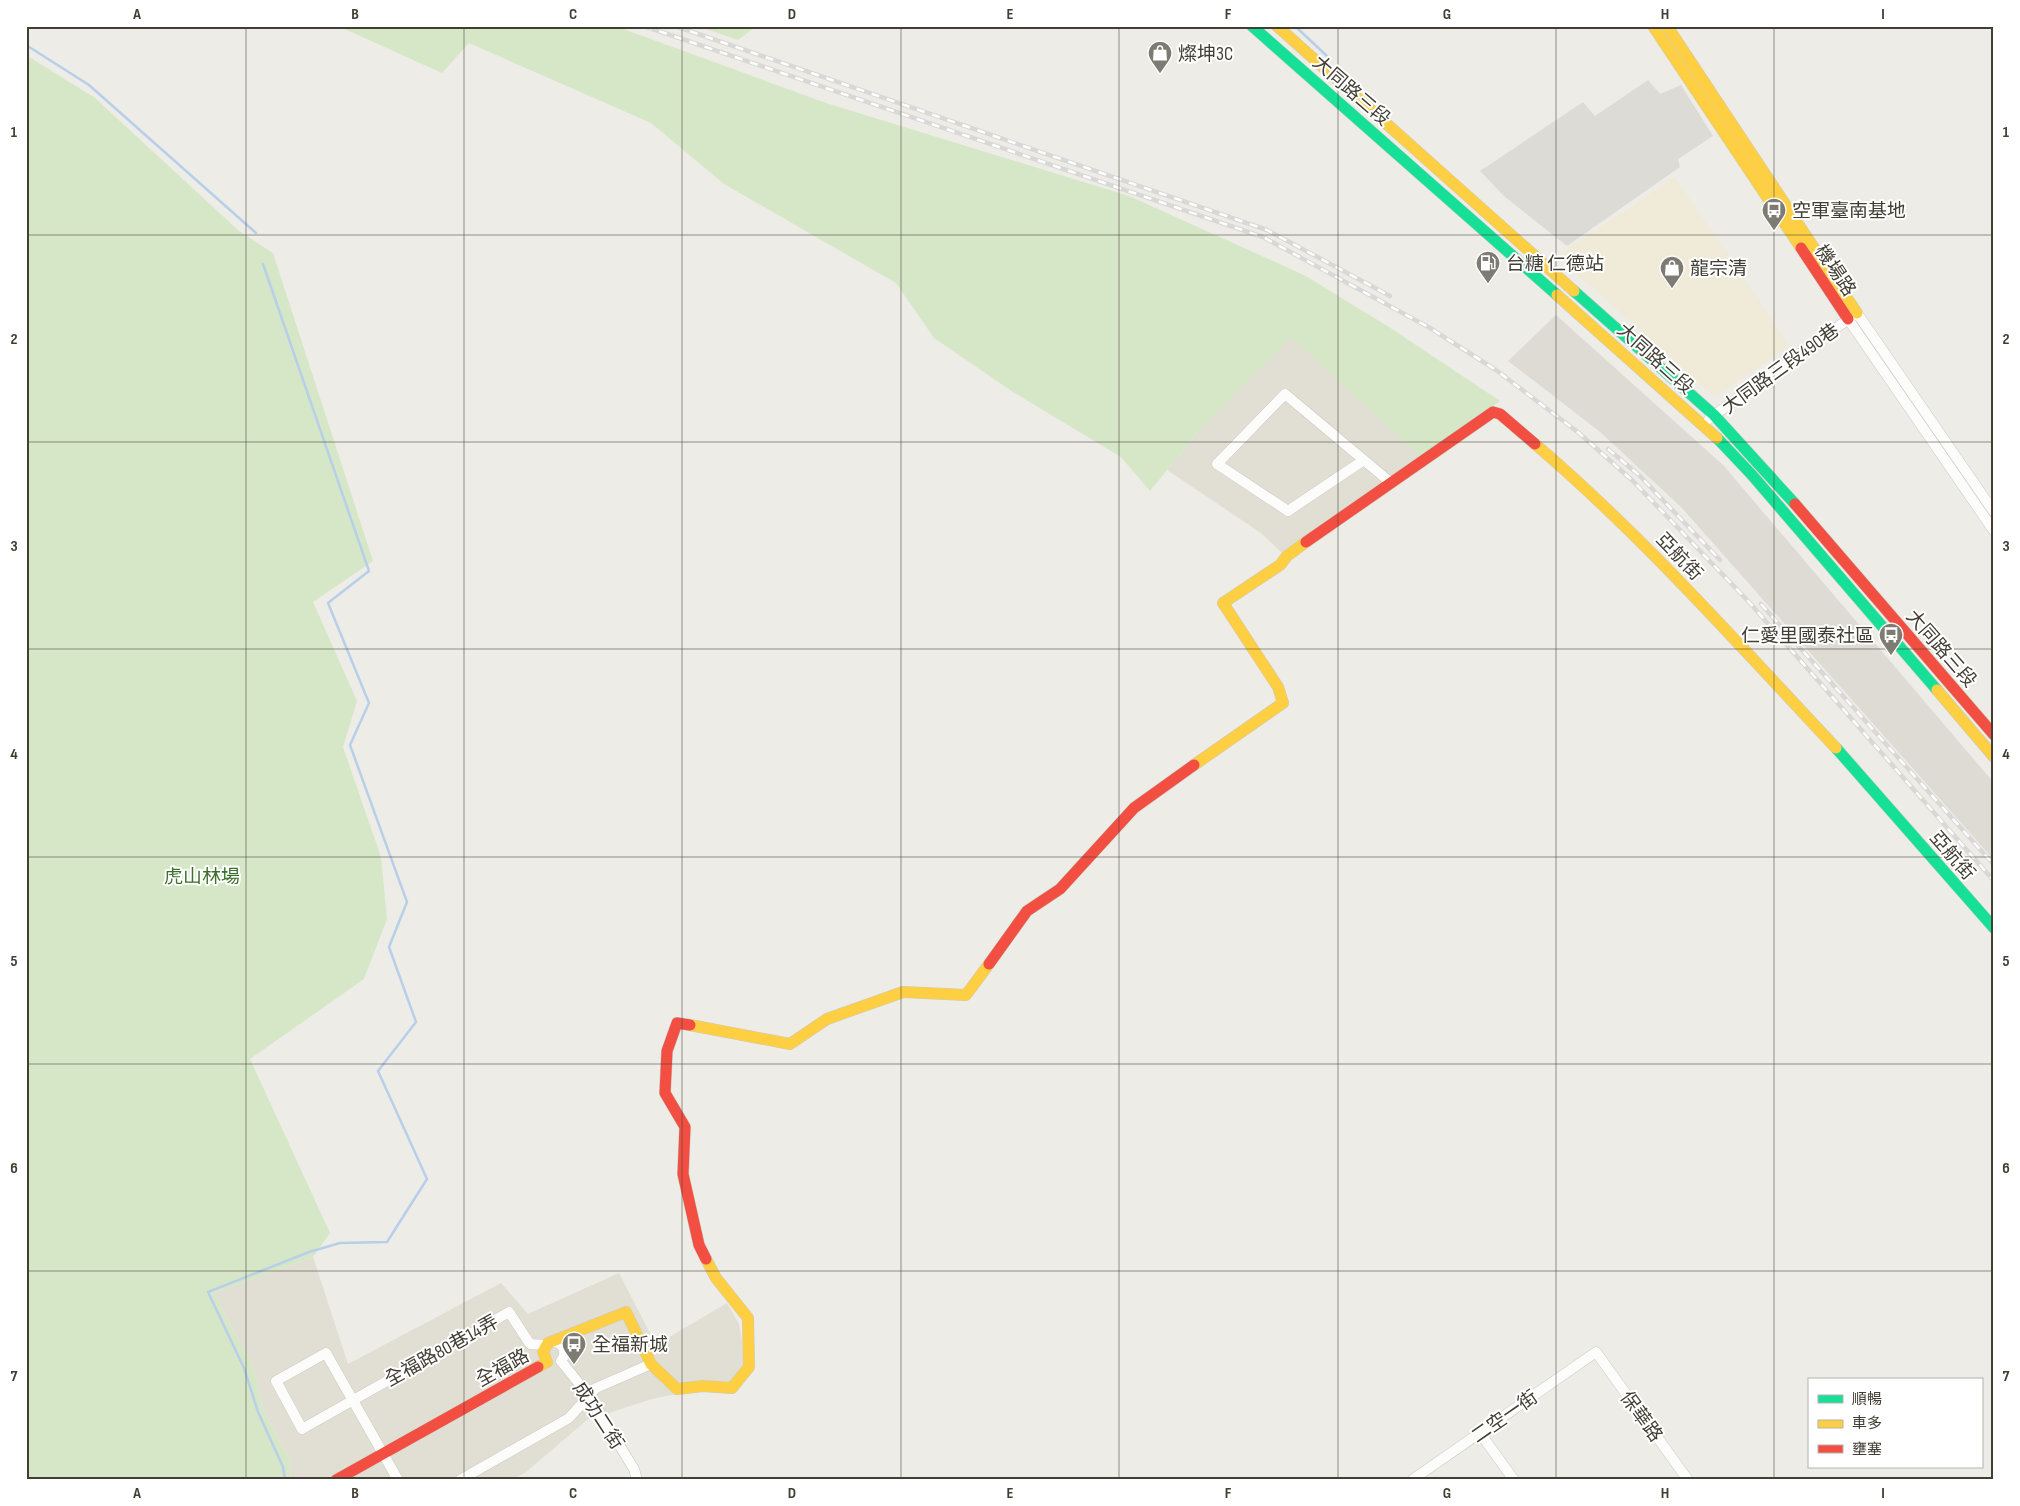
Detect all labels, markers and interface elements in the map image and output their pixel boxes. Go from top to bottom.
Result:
text: A [132,5,141,24]
text: B [351,5,359,24]
text: C [569,5,577,24]
text: D [788,5,796,24]
text: E [1007,5,1014,24]
text: F [1225,5,1232,24]
text: G [1443,5,1451,24]
text: H [1661,5,1669,24]
text: I [1881,5,1885,24]
shop icon: 燦坤3C [1147,40,1173,74]
place label: 燦坤3C [1178,43,1233,66]
street label: 大同路三段 [1308,51,1394,131]
text: 1 [11,123,18,142]
text: 1 [2003,123,2010,142]
bus stop icon: 空軍臺南基地 [1761,197,1787,231]
place label: 空軍臺南基地 [1792,200,1906,223]
street label: 機場路 [1809,241,1860,301]
fuel station icon: 台糖 仁德站 [1475,250,1501,284]
place label: 台糖 仁德站 [1506,253,1604,276]
shop icon: 龍宗清 [1659,255,1685,289]
place label: 龍宗清 [1690,258,1747,281]
street label: 大同路三段 [1612,319,1698,399]
street label: 大同路三段490巷 [1718,319,1844,419]
text: 2 [10,330,18,349]
text: 2 [2002,330,2010,349]
street label: 亞航街 [1651,529,1707,586]
text: 3 [10,537,18,556]
text: 3 [2002,537,2010,556]
street label: 大同路三段 [1901,606,1981,692]
bus stop icon: 仁愛里國泰社區 [1878,622,1904,656]
place label: 仁愛里國泰社區 [1741,625,1874,648]
text: 4 [10,745,18,764]
text: 4 [2002,745,2010,764]
street label: 亞航街 [1924,827,1979,885]
park label: 虎山林場 [164,866,240,889]
text: 5 [10,952,18,971]
text: 5 [2002,952,2010,971]
text: 6 [10,1159,18,1178]
text: 6 [2002,1159,2010,1178]
street label: 全福路80巷14弄 [380,1309,502,1391]
bus stop icon: 全福新城 [561,1331,587,1365]
place label: 全福新城 [592,1334,668,1357]
street label: 全福路 [472,1343,532,1391]
text: 7 [11,1367,18,1386]
text: 7 [2003,1367,2010,1386]
street label: 成功二街 [567,1378,628,1454]
legend [1808,1378,1982,1468]
street label: 二空一街 [1467,1386,1543,1448]
street label: 保華路 [1615,1387,1667,1447]
text: 順暢 [1852,1390,1882,1409]
text: 車多 [1852,1414,1882,1433]
text: 壅塞 [1852,1440,1882,1459]
text: A [132,1484,141,1503]
text: B [351,1484,359,1503]
text: C [569,1484,577,1503]
text: D [788,1484,796,1503]
text: E [1007,1484,1014,1503]
text: F [1225,1484,1232,1503]
text: G [1443,1484,1451,1503]
text: H [1661,1484,1669,1503]
text: I [1881,1484,1885,1503]

